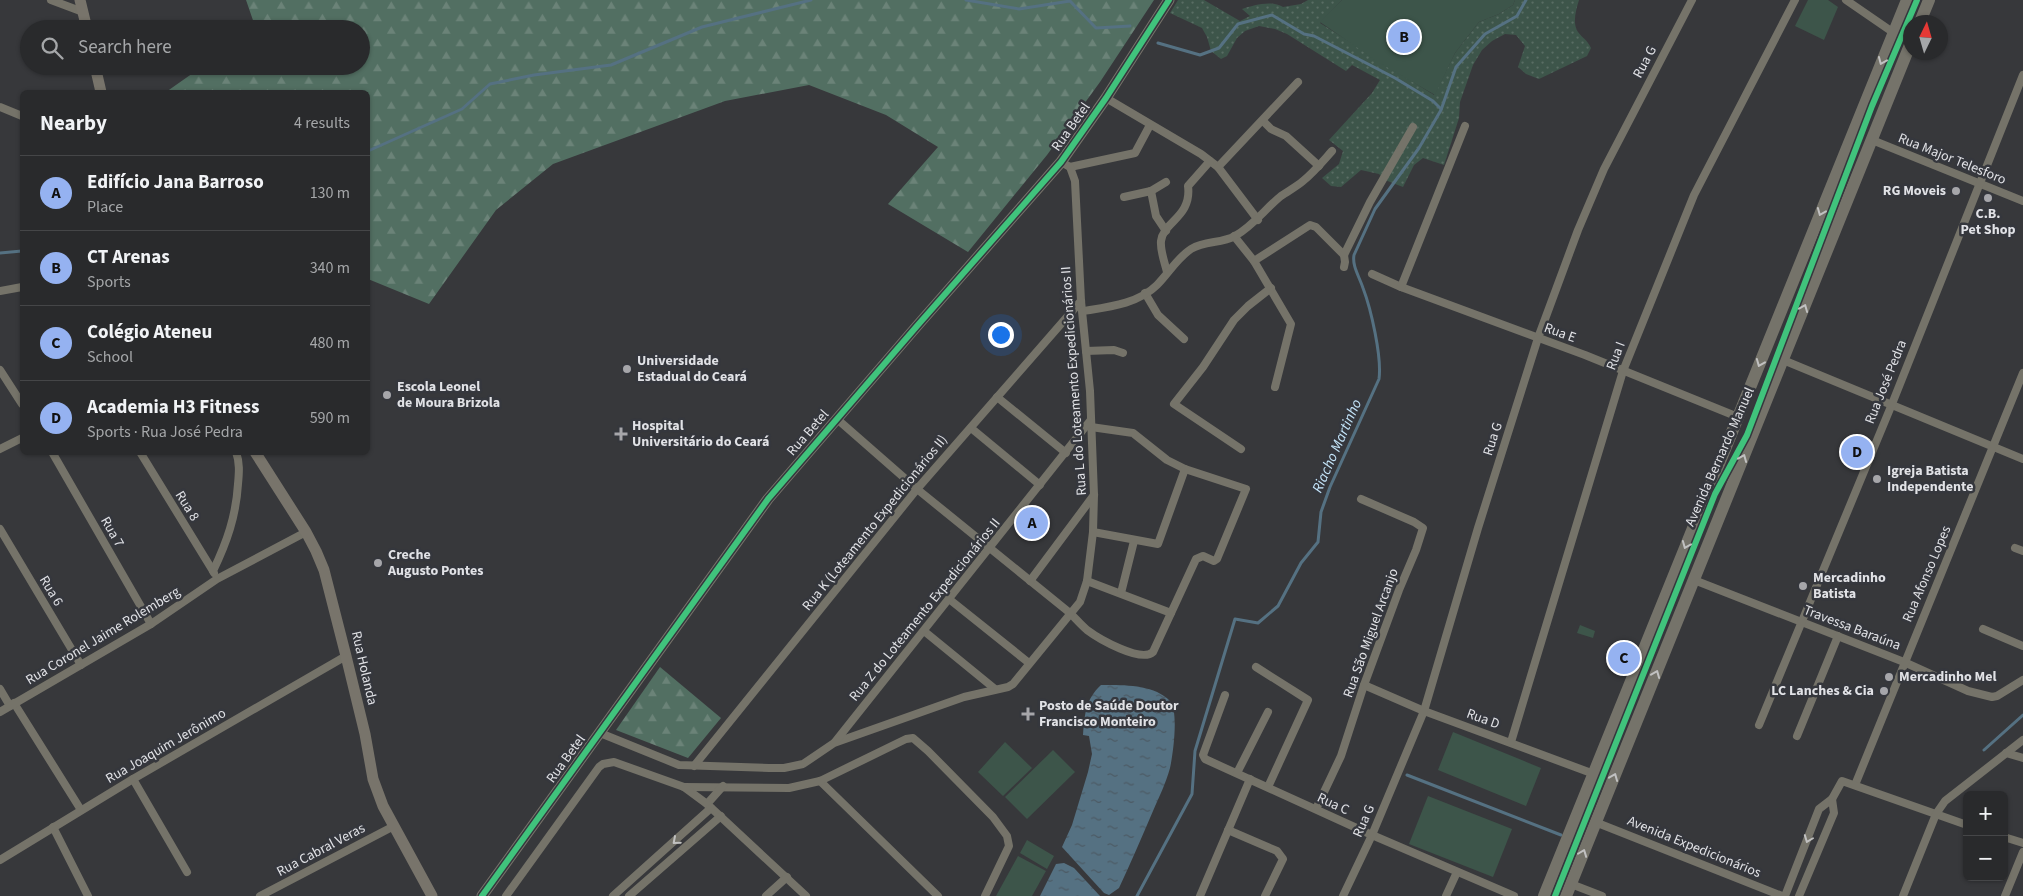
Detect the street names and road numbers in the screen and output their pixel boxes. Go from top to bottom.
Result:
street label: Rua G [1628,42,1662,82]
street label: Rua Betel [1047,98,1095,155]
street label: Rua Major Telesforo [1895,128,2009,190]
street label: Rua L do Loteamento Expedicionários II [1056,266,1092,496]
street label: Rua E [1541,318,1579,348]
street label: Rua José Pedra [1860,337,1912,427]
street label: Rua I [1601,339,1631,373]
street label: Avenida Bernardo Manuel [1680,384,1760,530]
street label: Rua Betel [782,405,834,461]
street label: Rua G [1478,420,1508,458]
street label: Rua K (Loteamento Expedicionários II) [798,431,952,615]
street label: Rua 8 [170,487,204,525]
street label: Rua 7 [95,513,129,551]
street label: Rua Z do Loteamento Expedicionários II [845,514,1005,706]
street label: Rua Afonso Lopes [1898,522,1956,625]
street label: Rua São Miguel Arcanjo [1338,566,1404,700]
street label: Rua 6 [34,572,68,610]
street label: Rua Coronel Jaime Rolemberg [22,582,184,690]
street label: Travessa Baraúna [1800,600,1904,656]
street label: Rua Holanda [346,629,382,707]
street label: Rua Joaquim Jerônimo [102,703,230,789]
street label: Rua D [1464,704,1502,734]
street label: Rua Betel [542,730,591,787]
street label: Rua C [1314,788,1352,820]
street label: Rua G [1348,801,1380,841]
street label: Avenida Expedicionários [1624,811,1764,883]
street label: Rua Cabral Veras [273,818,369,882]

